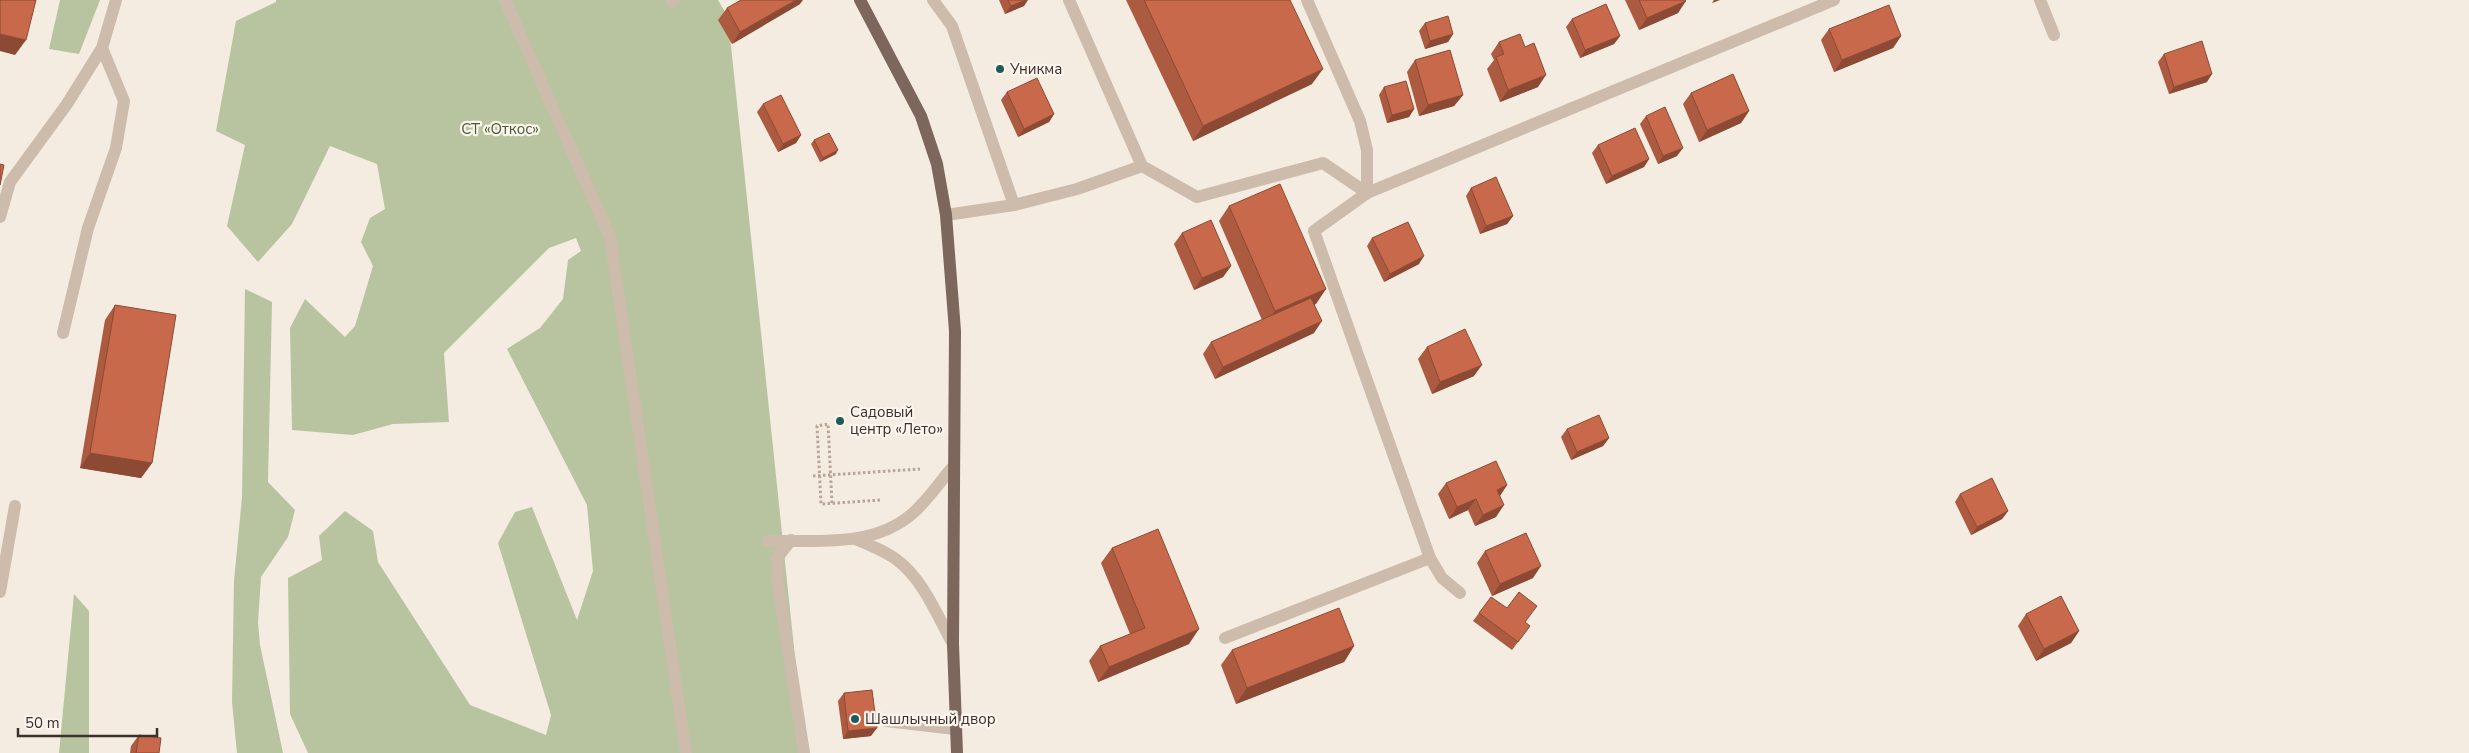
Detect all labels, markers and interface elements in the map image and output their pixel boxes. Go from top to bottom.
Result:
place label: Уникма [1009,59,1062,79]
marker: Уникма [994,63,1006,75]
park label: СТ «Откос» [461,119,539,139]
place label: Садовый центр «Лето» [850,402,943,439]
marker: Садовый центр «Лето» [834,415,846,427]
scale bar [18,706,156,738]
place label: Шашлычный двор [865,709,996,729]
text: 50 m [25,713,60,733]
marker: Шашлычный двор [849,713,861,725]

